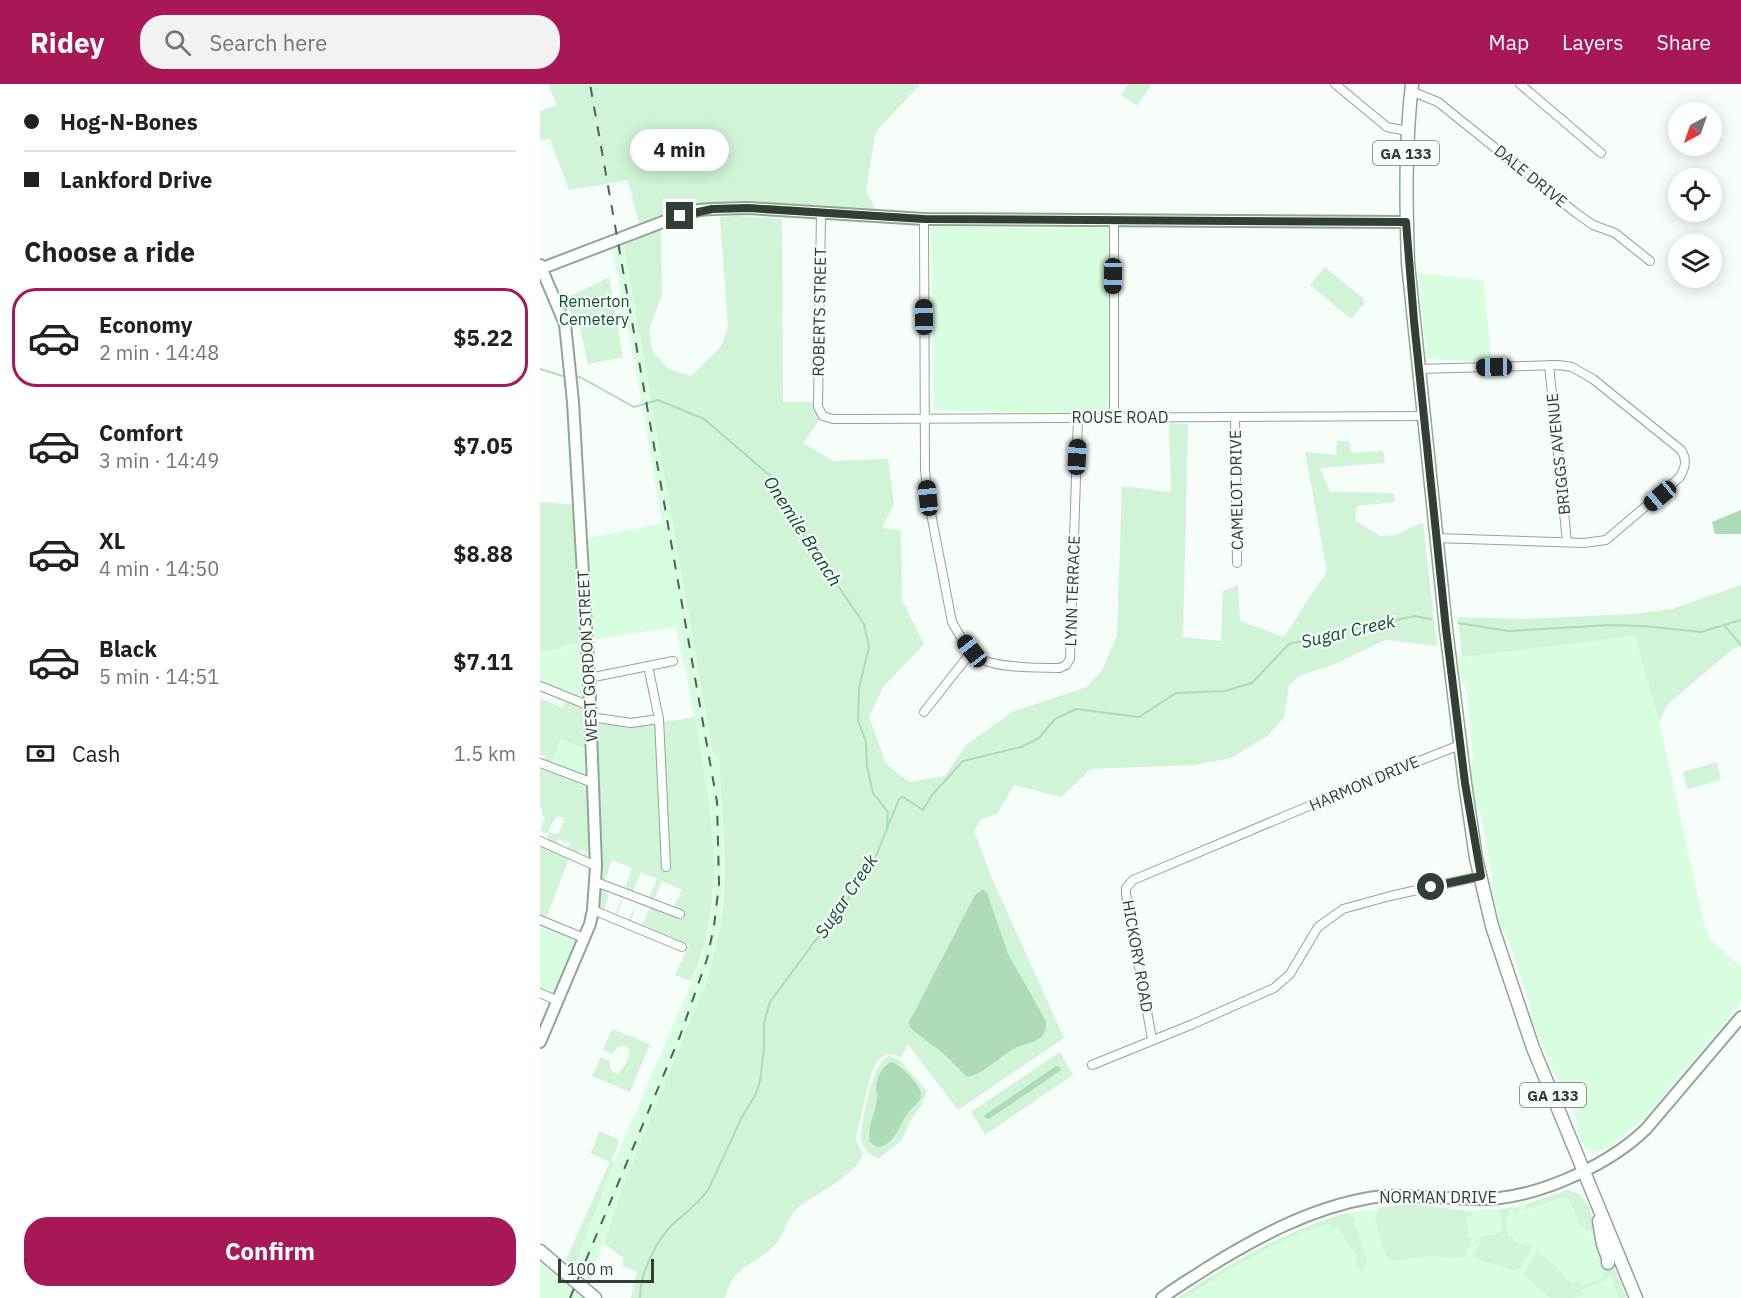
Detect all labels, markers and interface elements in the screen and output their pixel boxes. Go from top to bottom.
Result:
search box [140,15,560,69]
text: Ridey [30,24,104,61]
icon: search [161,26,194,59]
text: Search here [209,28,327,57]
text: Map [1489,28,1529,56]
text: Layers [1562,28,1624,56]
text: Share [1657,28,1711,56]
north arrow [1668,102,1722,156]
map controls [1668,102,1722,288]
text: Hog-N-Bones [60,107,198,136]
callout: 4 min [630,129,730,171]
text: 4 min [653,136,706,163]
street label: DALE DRIVE [1490,140,1572,212]
road number: GA 133 [1373,141,1439,165]
text: Lankford Drive [60,165,212,194]
button: locate [1668,168,1722,222]
route end [666,202,693,229]
text: Choose a ride [24,234,195,269]
button: layers [1668,234,1722,288]
street label: ROBERTS STREET [808,247,830,377]
car [1104,258,1122,294]
park label: Remerton Cemetery [558,291,630,329]
car [915,299,933,335]
text: Economy [99,310,193,339]
icon: car [27,311,81,365]
text: $5.22 [453,323,513,352]
text: 2 min · 14:48 [99,339,219,366]
car [1476,358,1512,376]
street label: BRIGGS AVENUE [1542,392,1574,516]
street label: ROUSE ROAD [1072,407,1168,427]
text: Comfort [99,418,183,447]
icon: car [27,419,81,473]
street label: CAMELOT DRIVE [1225,430,1247,550]
text: $7.05 [453,431,513,460]
car [1067,439,1087,475]
text: 3 min · 14:49 [99,447,219,474]
water label: Onemile Branch [759,471,847,591]
car [1640,478,1680,514]
car [917,479,939,517]
text: XL [99,526,125,555]
icon: car [27,527,81,581]
street label: LYNN TERRACE [1060,535,1084,647]
text: $8.88 [453,539,513,568]
text: 4 min · 14:50 [99,555,219,582]
street label: WEST GORDON STREET [573,570,601,742]
water label: Sugar Creek [1299,609,1398,653]
car [954,631,990,671]
text: Black [99,634,157,663]
icon: car [27,635,81,689]
text: $7.11 [453,647,513,676]
text: 5 min · 14:51 [99,663,219,690]
icon: cash [24,737,57,770]
text: Cash [72,739,121,768]
text: 1.5 km [454,740,516,767]
street label: HARMON DRIVE [1306,751,1422,815]
water label: Sugar Creek [810,849,883,942]
route start [1417,873,1444,900]
street label: HICKORY ROAD [1118,898,1158,1014]
road number: GA 133 [1520,1083,1586,1107]
street label: NORMAN DRIVE [1379,1187,1497,1207]
button: Confirm [24,1217,516,1286]
scale bar [558,1256,654,1284]
text: 100 m [567,1259,614,1279]

